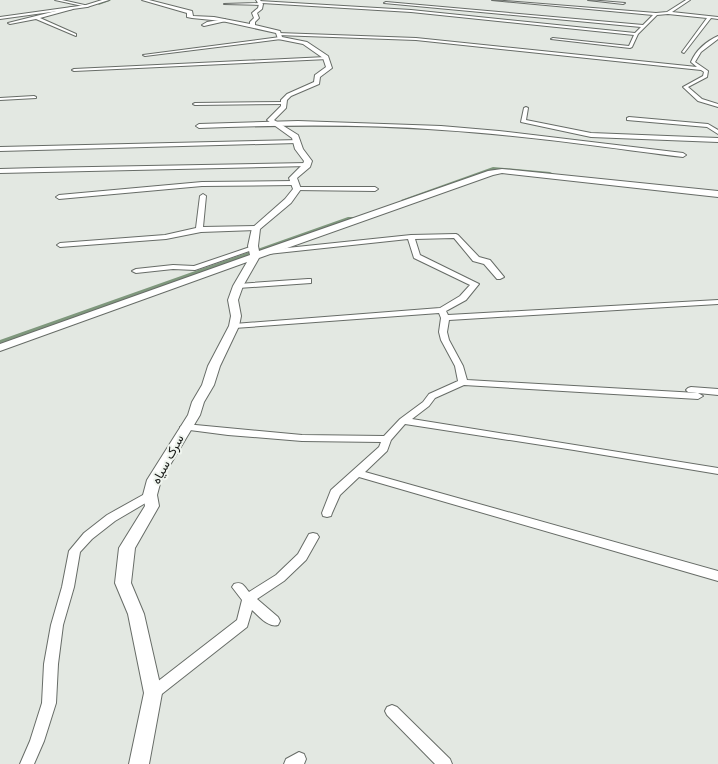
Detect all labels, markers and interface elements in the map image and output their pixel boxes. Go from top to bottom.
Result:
street label: سرک سیاه [148,432,188,487]

